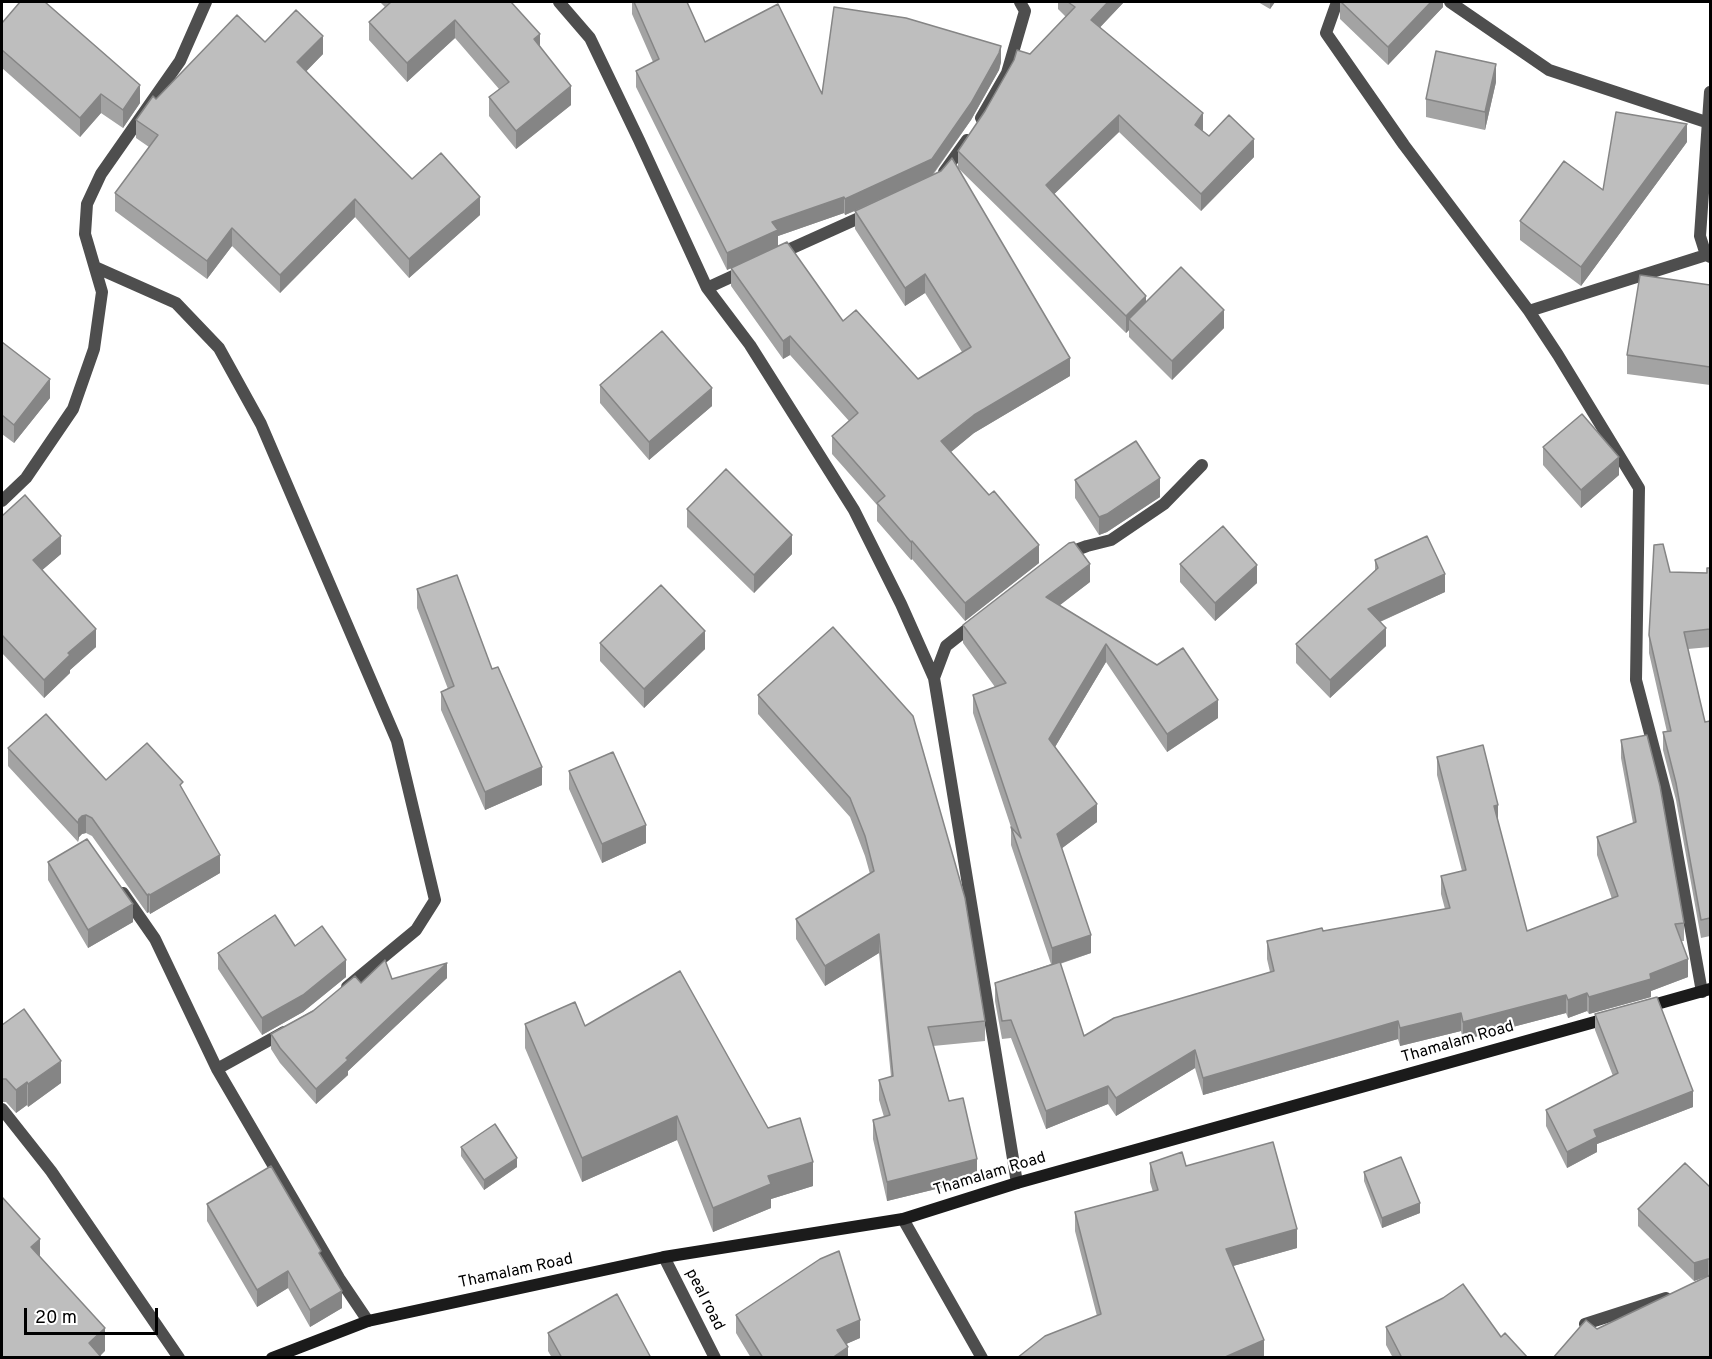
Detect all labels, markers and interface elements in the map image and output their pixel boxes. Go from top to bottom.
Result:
street label: Thamalam Road [1399,1018,1517,1068]
street label: Thamalam Road [932,1149,1048,1201]
street label: Thamalam Road [457,1251,575,1293]
street label: peal road [680,1266,728,1334]
scale bar [27,1296,160,1334]
text: 20 m [35,1307,77,1330]

